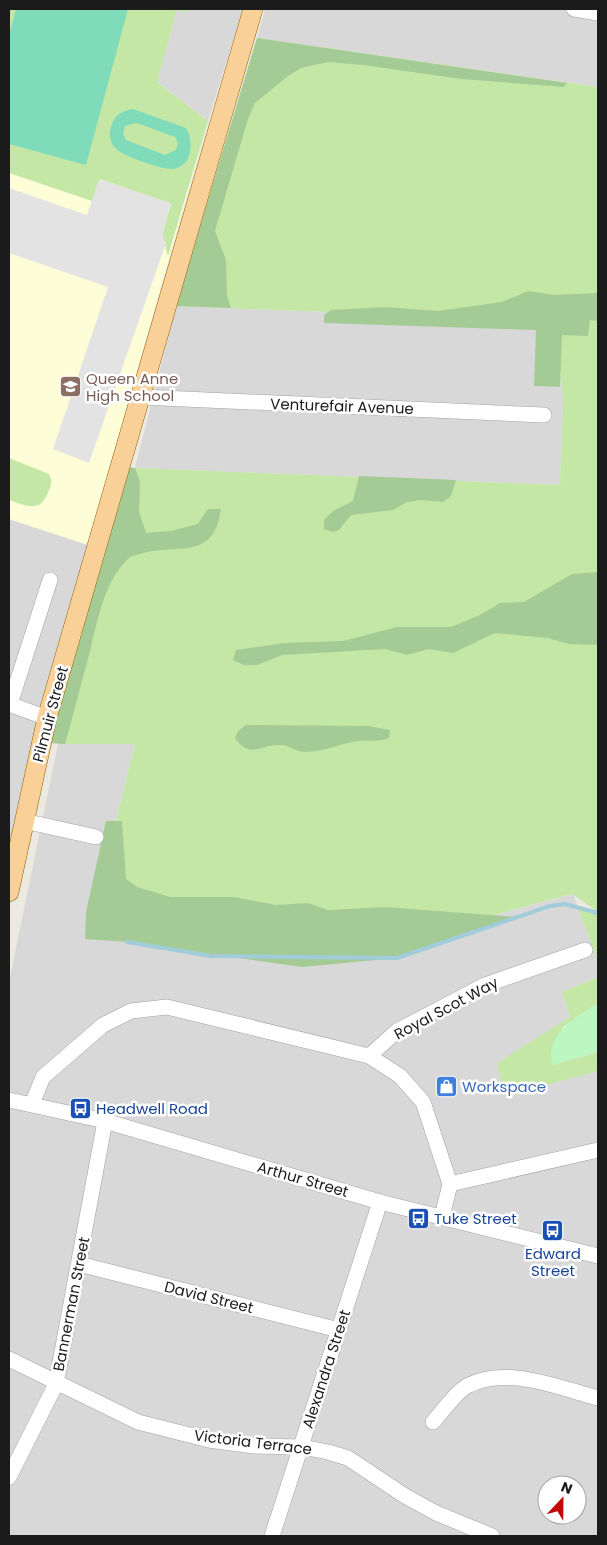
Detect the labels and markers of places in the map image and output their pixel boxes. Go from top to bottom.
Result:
place label: Queen Anne High School [86,368,178,406]
school or university icon: Queen Anne High School [58,375,82,399]
shop icon: Workspace [434,1074,458,1098]
place label: Workspace [462,1076,546,1097]
bus stop icon: Headwell Road [68,1096,92,1120]
place label: Headwell Road [96,1098,208,1119]
bus stop icon: Tuke Street [406,1206,430,1230]
place label: Tuke Street [434,1208,517,1229]
bus stop icon: Edward Street [541,1218,565,1242]
place label: Edward Street [525,1243,581,1281]

